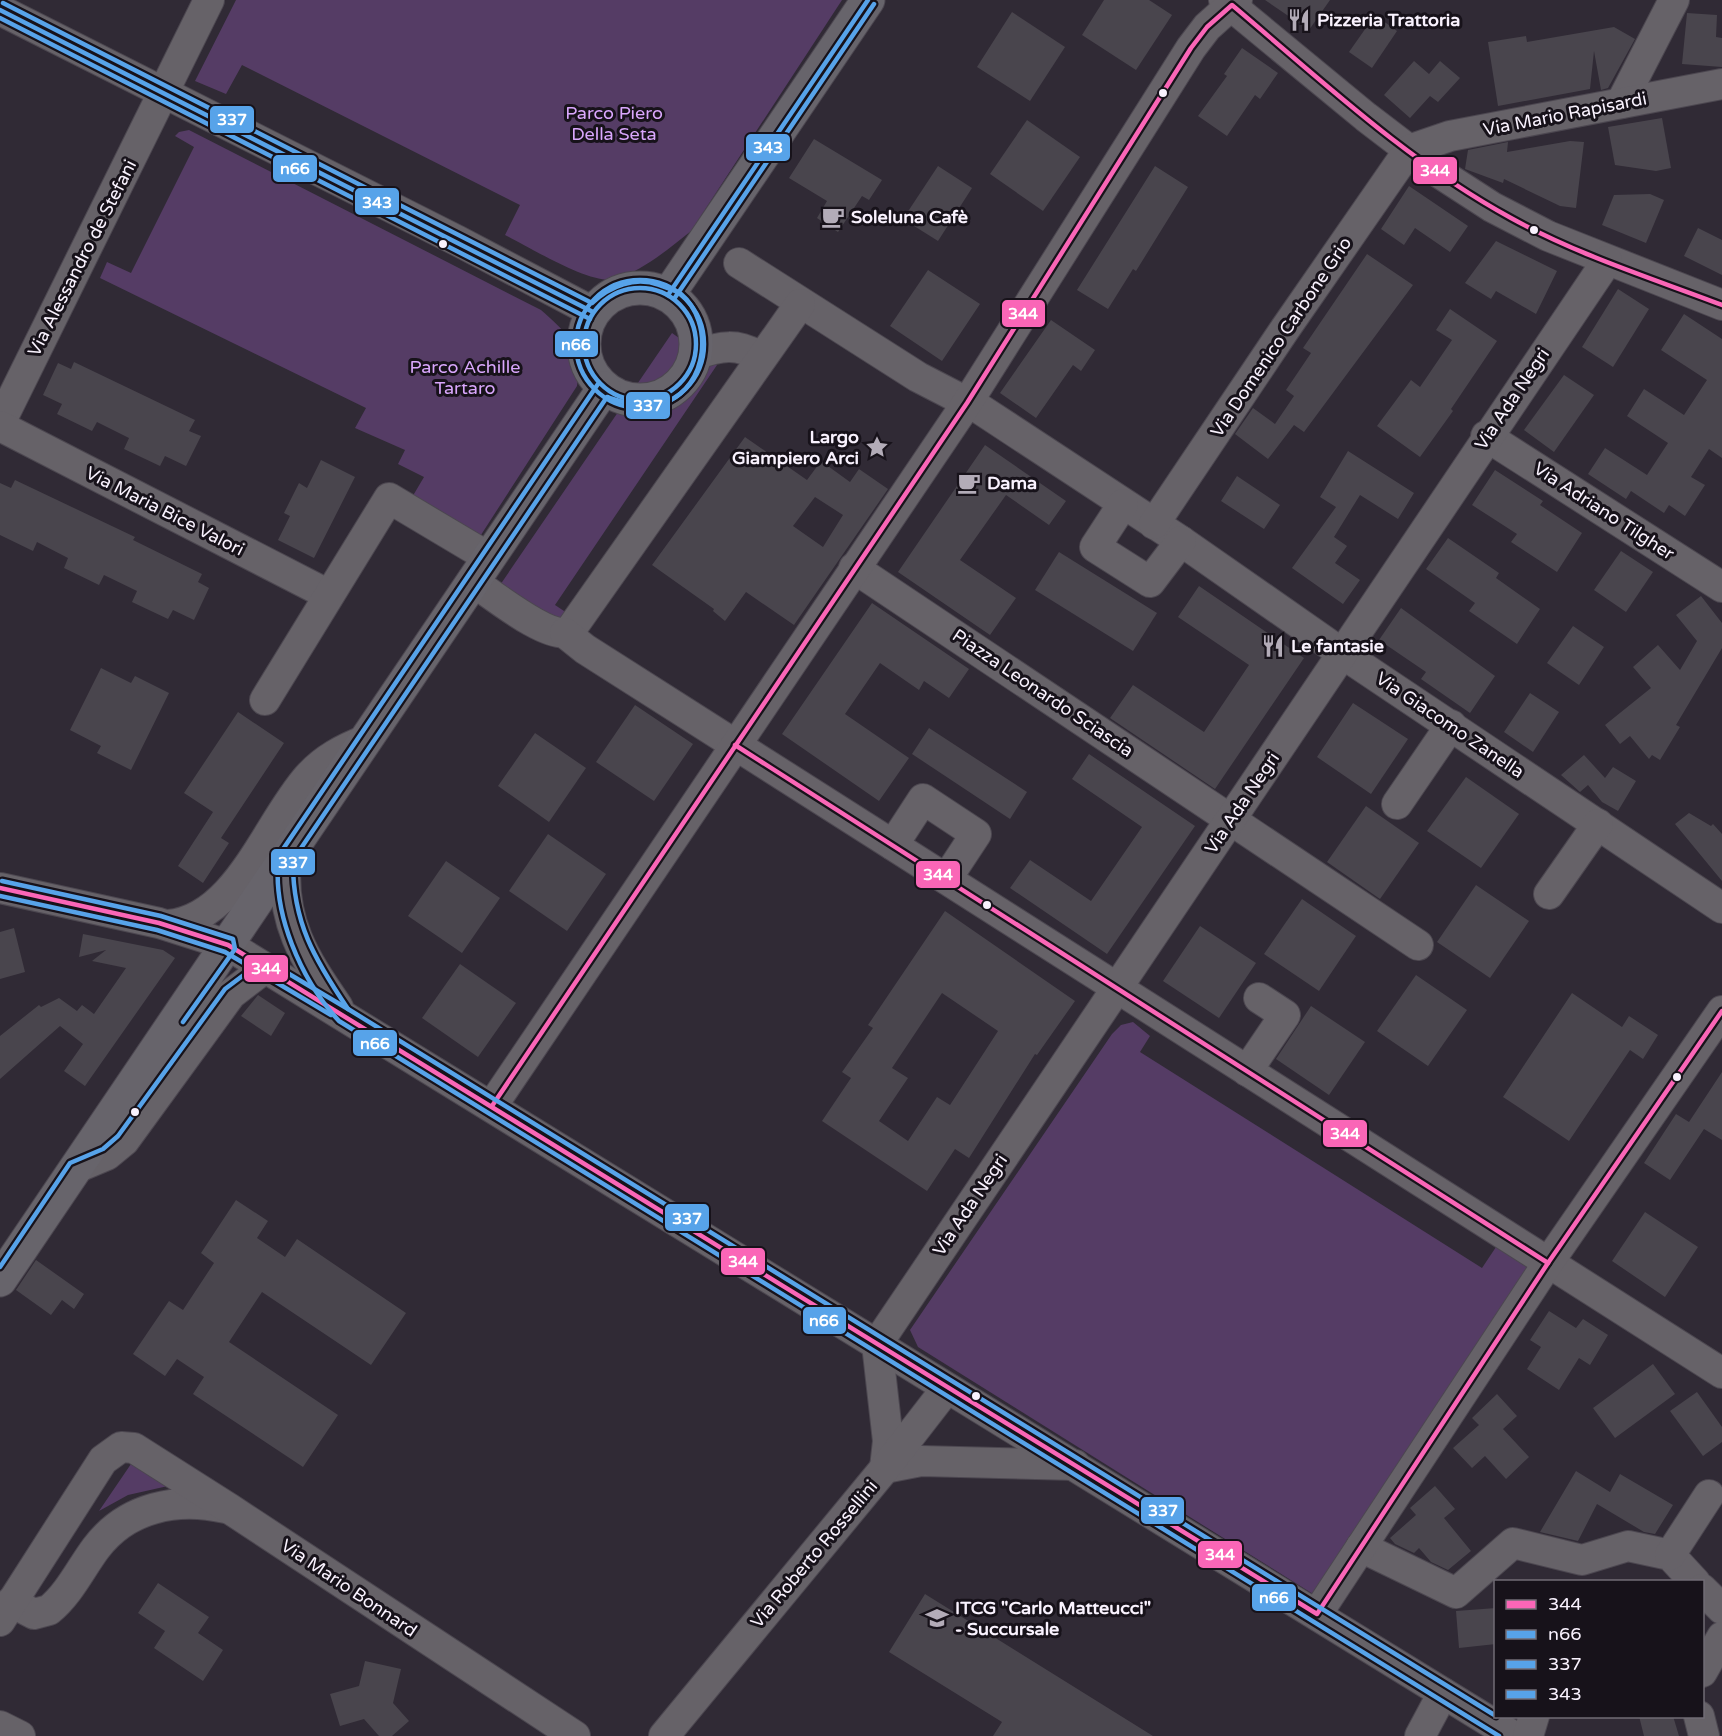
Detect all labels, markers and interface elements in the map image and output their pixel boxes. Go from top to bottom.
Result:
restaurant icon: Pizzeria Trattoria [1286,7,1312,33]
place label: Pizzeria Trattoria [1317,9,1460,31]
unlabelled marker [1157,87,1169,99]
street label: Via Mario Rapisardi [1481,87,1649,141]
park label: Parco Piero Della Seta [565,102,663,145]
line badge: 337 [209,105,255,134]
text: 337 [217,110,247,130]
line badge: 343 [745,133,791,162]
text: 343 [753,138,783,158]
line badge: n66 [272,154,318,183]
street label: Via Alessandro de Stefani [23,156,141,360]
line badge: 344 [1412,156,1458,185]
text: n66 [280,159,310,179]
text: 344 [1420,161,1450,181]
line badge: 343 [354,187,400,216]
text: 343 [362,193,392,213]
cafe icon: Soleluna Cafè [820,204,846,230]
place label: Soleluna Cafè [851,206,968,228]
unlabelled marker [1528,224,1540,236]
street label: Via Domenico Carbone Grio [1206,233,1356,441]
unlabelled marker [437,238,449,250]
line badge: 344 [1001,299,1046,328]
text: 344 [1008,304,1038,324]
line badge: n66 [554,330,599,358]
text: n66 [561,335,591,355]
street label: Via Ada Negri [1470,344,1554,454]
park label: Parco Achille Tartaro [410,356,520,399]
line badge: 337 [625,391,671,420]
text: 337 [633,396,663,416]
place label: Largo Giampiero Arci [732,426,859,469]
place icon: Largo Giampiero Arci [864,434,890,460]
street label: Via Adriano Tilgher [1529,457,1679,565]
street label: Via Maria Bice Valori [82,461,248,561]
cafe icon: Dama [956,470,982,496]
place label: Dama [987,472,1037,494]
street label: Piazza Leonardo Sciascia [948,624,1138,762]
restaurant icon: Le fantasie [1260,633,1286,659]
place label: Le fantasie [1291,635,1384,657]
street label: Via Giacomo Zanella [1372,667,1528,783]
street label: Via Ada Negri [1200,748,1284,858]
line badge: 337 [270,848,316,876]
text: 337 [278,853,308,873]
line badge: 344 [915,860,961,889]
text: 344 [923,865,953,885]
unlabelled marker [981,899,993,911]
line badge: 344 [243,954,289,983]
text: 344 [251,959,281,979]
line badge: n66 [352,1029,398,1057]
text: n66 [360,1034,390,1054]
unlabelled marker [1671,1071,1683,1083]
unlabelled marker [129,1106,141,1118]
line badge: 344 [1322,1119,1368,1148]
text: 344 [1330,1124,1360,1144]
street label: Via Ada Negri [928,1150,1012,1260]
line badge: 337 [664,1203,710,1232]
text: 337 [672,1209,702,1229]
line badge: 344 [720,1247,766,1276]
text: 344 [728,1252,758,1272]
line badge: n66 [802,1306,847,1335]
text: n66 [809,1311,839,1331]
unlabelled marker [970,1390,982,1402]
street label: Via Roberto Rossellini [746,1476,882,1632]
line badge: 337 [1140,1496,1185,1525]
text: 337 [1148,1501,1178,1521]
street label: Via Mario Bonnard [277,1534,421,1642]
line badge: 344 [1197,1540,1243,1569]
text: 344 [1205,1545,1235,1565]
legend [1494,1580,1704,1718]
line badge: n66 [1251,1583,1297,1612]
text: n66 [1259,1588,1289,1608]
text: 344 [1548,1593,1582,1615]
place label: ITCG "Carlo Matteucci" - Succursale [955,1597,1151,1640]
school or university icon: ITCG "Carlo Matteucci" - Succursale [924,1605,950,1631]
text: n66 [1548,1623,1582,1645]
text: 337 [1548,1653,1582,1675]
text: 343 [1548,1683,1582,1705]

